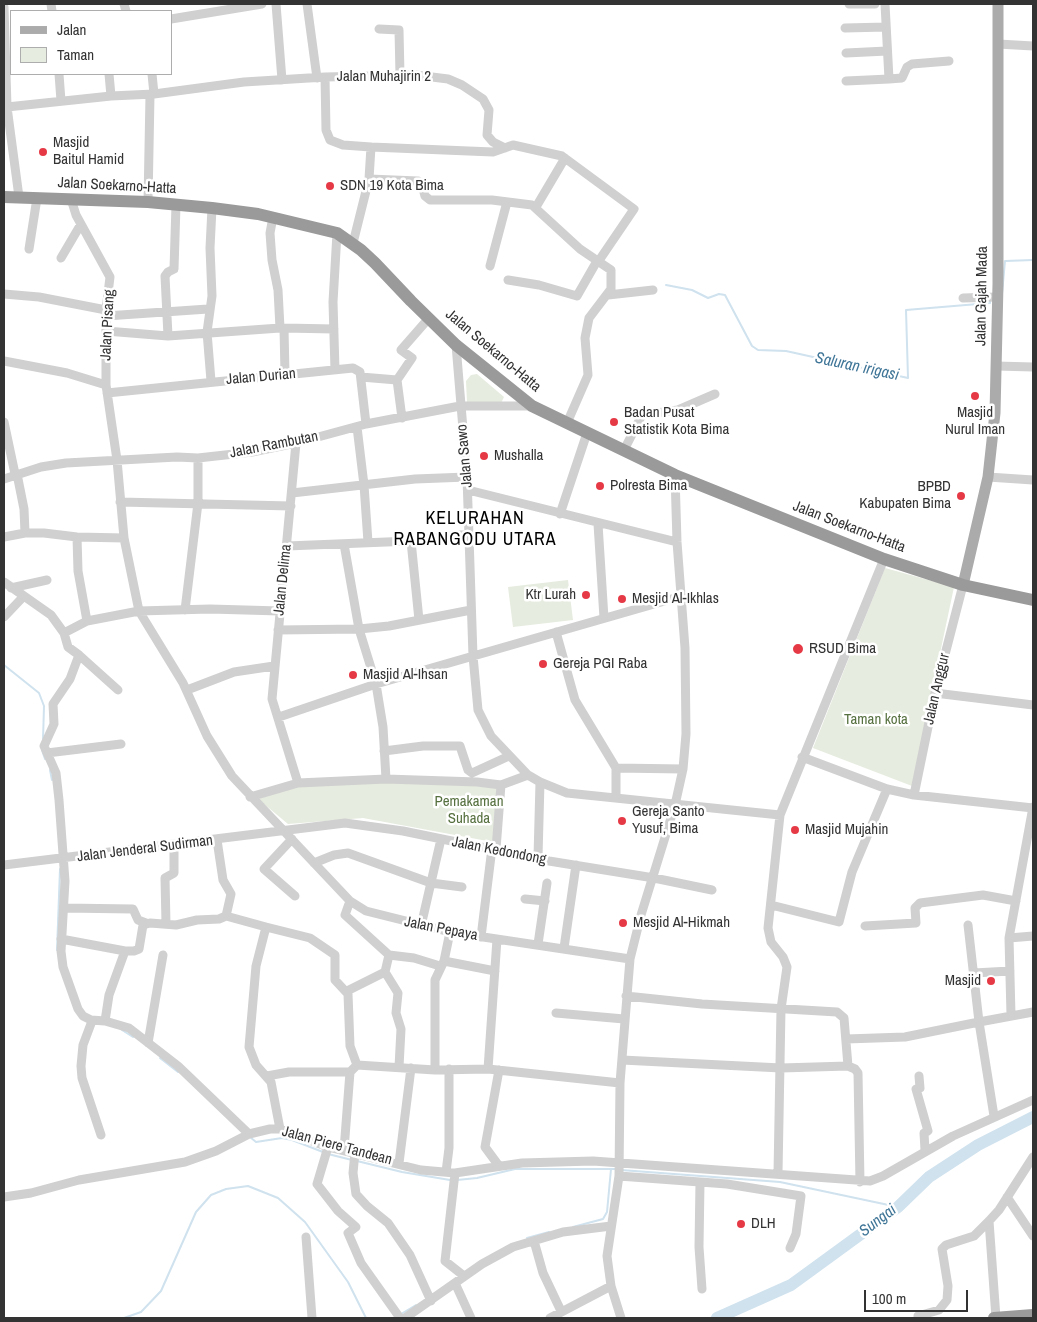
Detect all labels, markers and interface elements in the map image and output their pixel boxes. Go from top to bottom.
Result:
legend [10,10,172,75]
text: Jalan [57,19,86,40]
text: Taman [57,44,94,65]
street label: Jalan Muhajirin 2 [337,68,431,86]
place label: Masjid Baitul Hamid [53,134,124,169]
marker: Masjid Baitul Hamid [37,146,49,158]
street label: Jalan Soekarno-Hatta [57,174,177,198]
place label: SDN 19 Kota Bima [340,177,444,195]
marker: SDN 19 Kota Bima [324,180,336,192]
street label: Jalan Gajah Mada [972,246,992,346]
street label: Jalan Pisang [97,289,119,361]
street label: Jalan Soekarno-Hatta [442,306,544,396]
water label: Saluran irigasi [813,349,901,385]
street label: Jalan Durian [225,365,297,389]
marker: Masjid Nurul Iman [969,390,981,402]
place label: Badan Pusat Statistik Kota Bima [624,404,729,439]
place label: Masjid Nurul Iman [945,404,1005,439]
marker: Badan Pusat Statistik Kota Bima [608,416,620,428]
street label: Jalan Sawo [453,424,477,488]
street label: Jalan Rambutan [228,428,320,462]
place label: Mushalla [494,447,543,465]
marker: Mushalla [478,450,490,462]
place label: Polresta Bima [610,477,687,495]
place label: BPBD Kabupaten Bima [859,478,951,513]
marker: Polresta Bima [594,480,606,492]
marker: BPBD Kabupaten Bima [955,490,967,502]
street label: Jalan Soekarno-Hatta [790,497,908,557]
district label: KELURAHAN RABANGODU UTARA [392,508,558,550]
street label: Jalan Delima [270,543,296,617]
place label: Ktr Lurah [525,586,576,604]
marker: Ktr Lurah [580,589,592,601]
place label: Mesjid Al-Ikhlas [632,590,719,608]
marker: Mesjid Al-Ikhlas [616,593,628,605]
place label: RSUD Bima [809,640,876,658]
marker: RSUD Bima [791,642,805,656]
street label: Jalan Anggur [920,652,954,726]
place label: Gereja PGI Raba [553,655,647,673]
marker: Gereja PGI Raba [537,658,549,670]
place label: Masjid Al-Ihsan [363,666,448,684]
marker: Masjid Al-Ihsan [347,669,359,681]
park label: Taman kota [844,711,908,729]
park label: Pemakaman Suhada [434,793,504,828]
place label: Gereja Santo Yusuf, Bima [632,803,704,838]
marker: Gereja Santo Yusuf, Bima [616,815,628,827]
place label: Masjid Mujahin [805,821,888,839]
marker: Masjid Mujahin [789,824,801,836]
street label: Jalan Jenderal Sudirman [76,832,214,866]
street label: Jalan Kedondong [450,833,548,869]
street label: Jalan Pepaya [403,913,479,945]
place label: Mesjid Al-Hikmah [633,914,730,932]
marker: Mesjid Al-Hikmah [617,917,629,929]
place label: Masjid [945,972,981,990]
marker: Masjid [985,975,997,987]
street label: Jalan Piere Tandean [280,1123,394,1169]
water label: Sungai [856,1201,900,1241]
place label: DLH [751,1215,776,1233]
marker: DLH [735,1218,747,1230]
scale bar [867,1280,971,1312]
text: 100 m [872,1288,906,1309]

